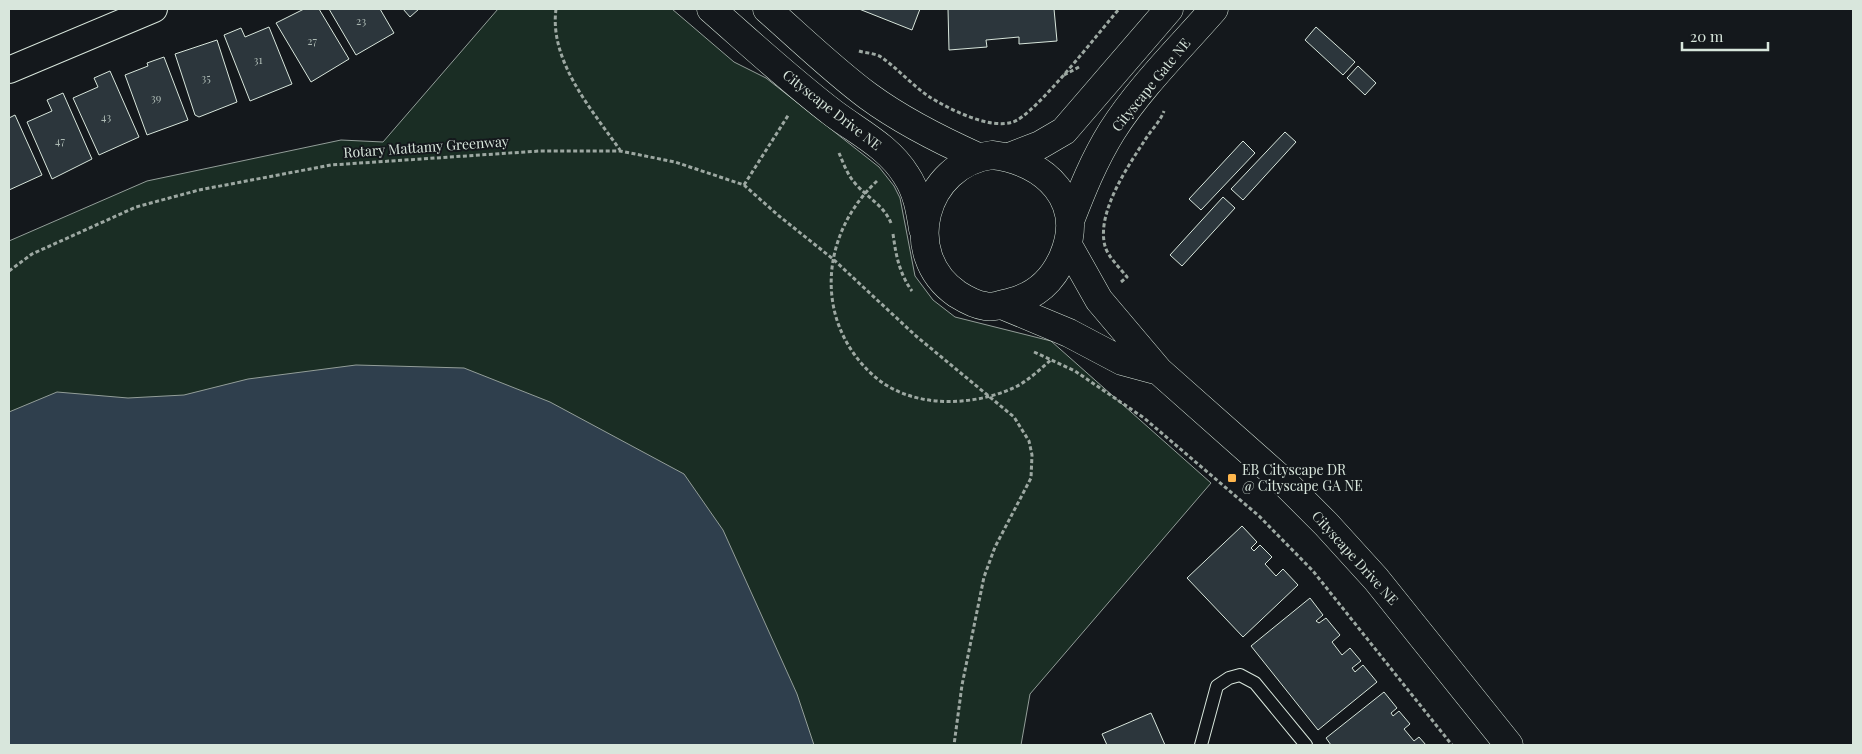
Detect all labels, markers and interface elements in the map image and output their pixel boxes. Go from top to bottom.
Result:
house number: 23 [356,13,366,28]
scale bar [1682,20,1768,52]
text: 20 m [1690,26,1724,46]
house number: 27 [307,33,317,48]
street label: Cityscape Gate NE [1107,34,1194,135]
house number: 31 [253,52,263,67]
street label: Cityscape Drive NE [779,65,886,154]
house number: 35 [201,70,211,85]
house number: 39 [151,90,162,105]
house number: 43 [101,109,111,124]
street label: Rotary Mattamy Greenway [343,131,509,162]
house number: 47 [55,133,65,148]
place label: EB Cityscape DR @ Cityscape GA NE [1242,460,1363,495]
marker: EB Cityscape DR @ Cityscape GA NE [1226,472,1238,484]
street label: Cityscape Drive NE [1308,507,1403,609]

